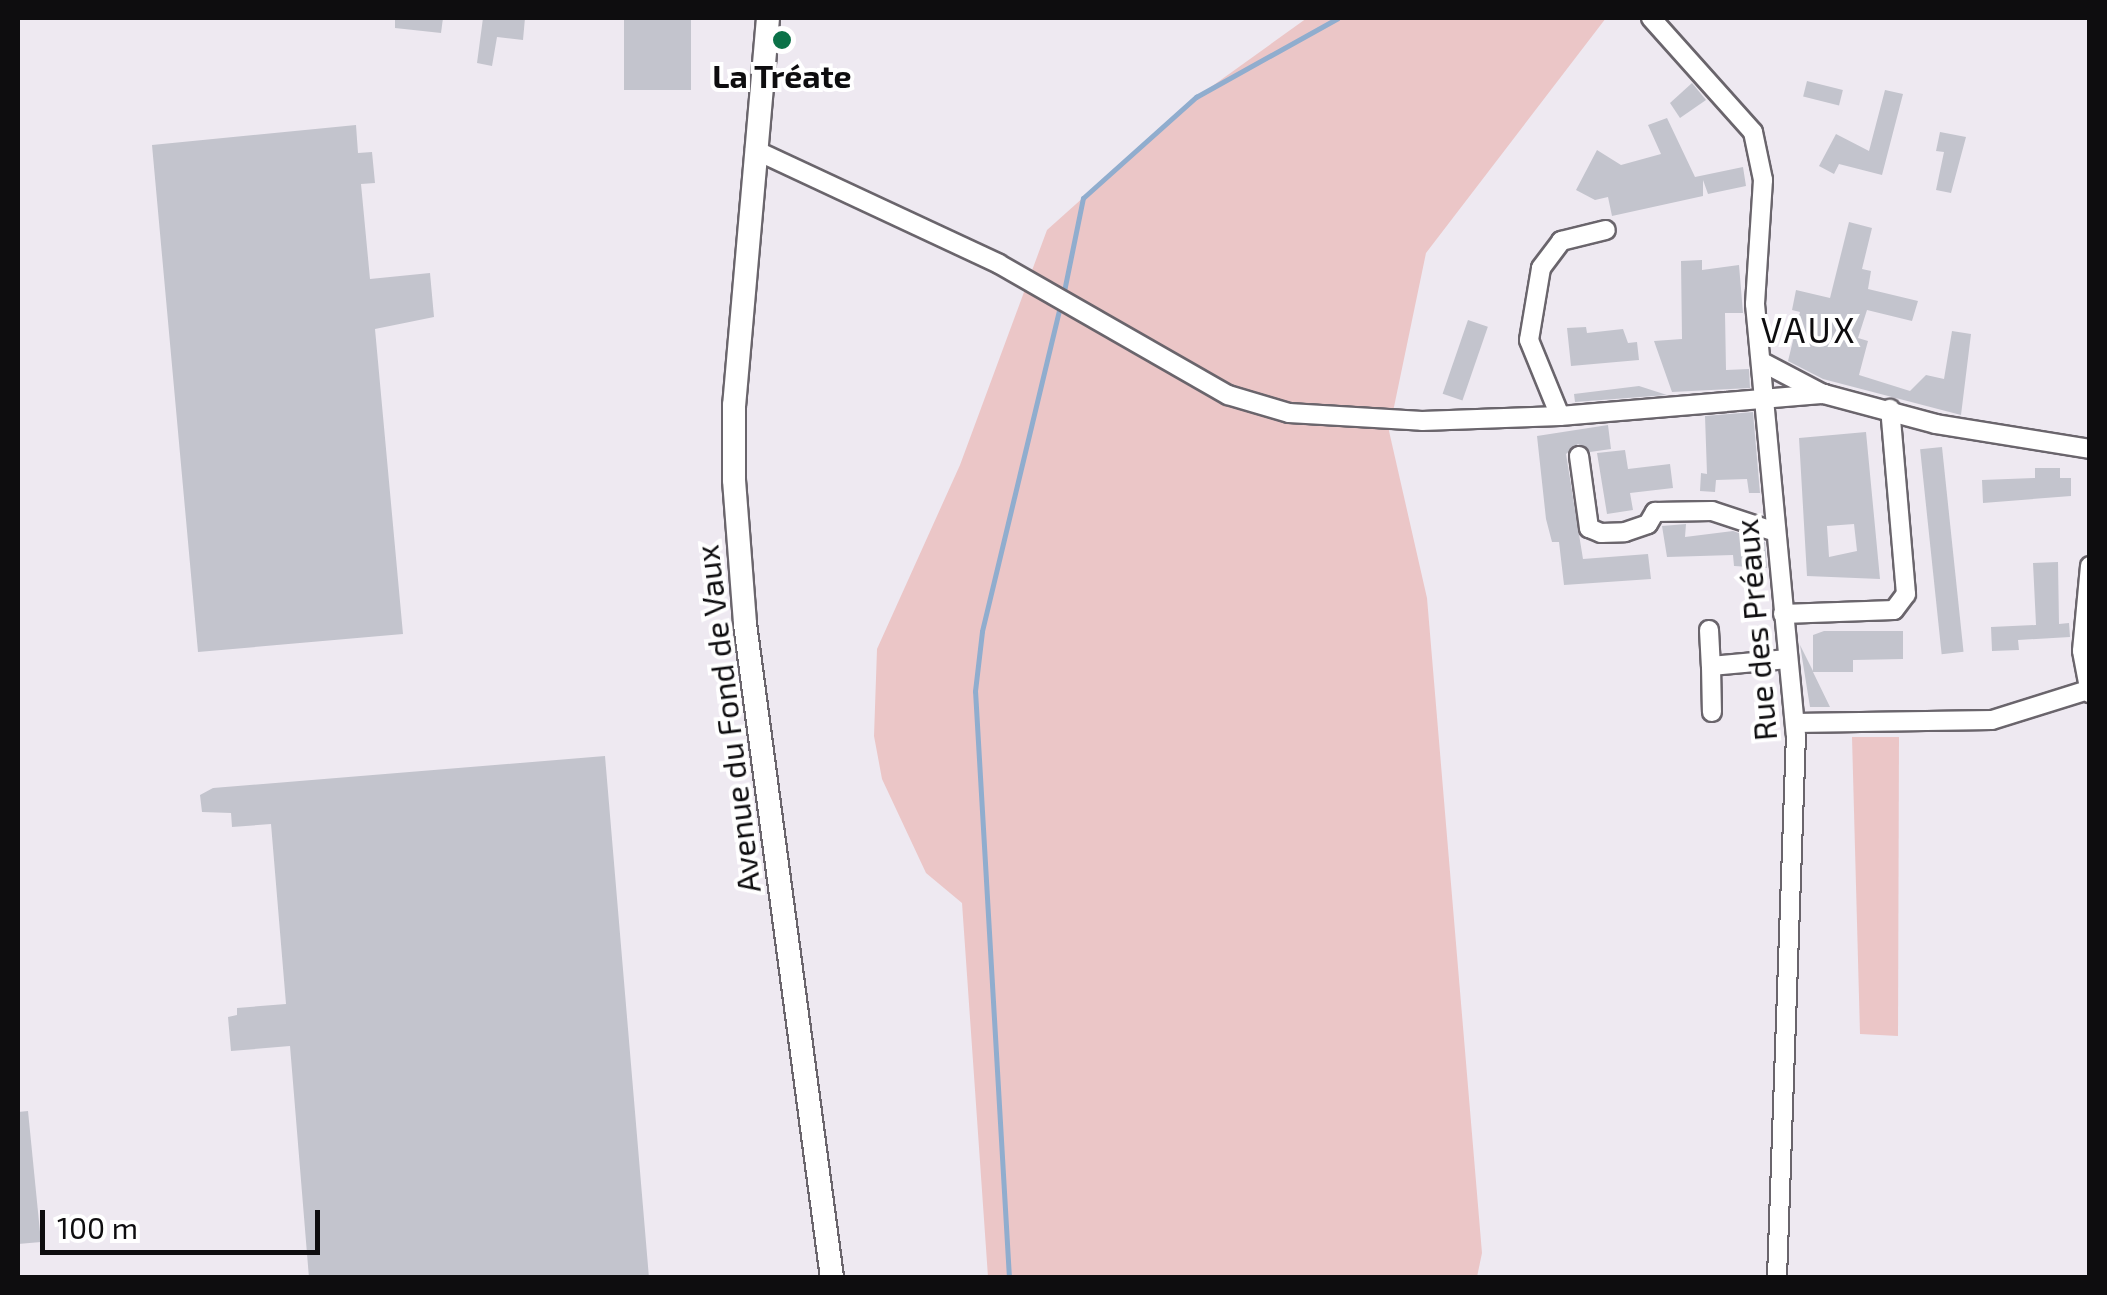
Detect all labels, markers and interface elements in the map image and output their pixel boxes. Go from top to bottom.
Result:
marker: La Tréate [771,29,793,51]
place label: La Tréate [712,56,852,94]
district label: VAUX [1761,308,1857,350]
street label: Rue des Préaux [1726,518,1784,742]
street label: Avenue du Fond de Vaux [687,542,767,896]
scale bar [45,1190,325,1252]
text: 100 m [57,1209,138,1245]

